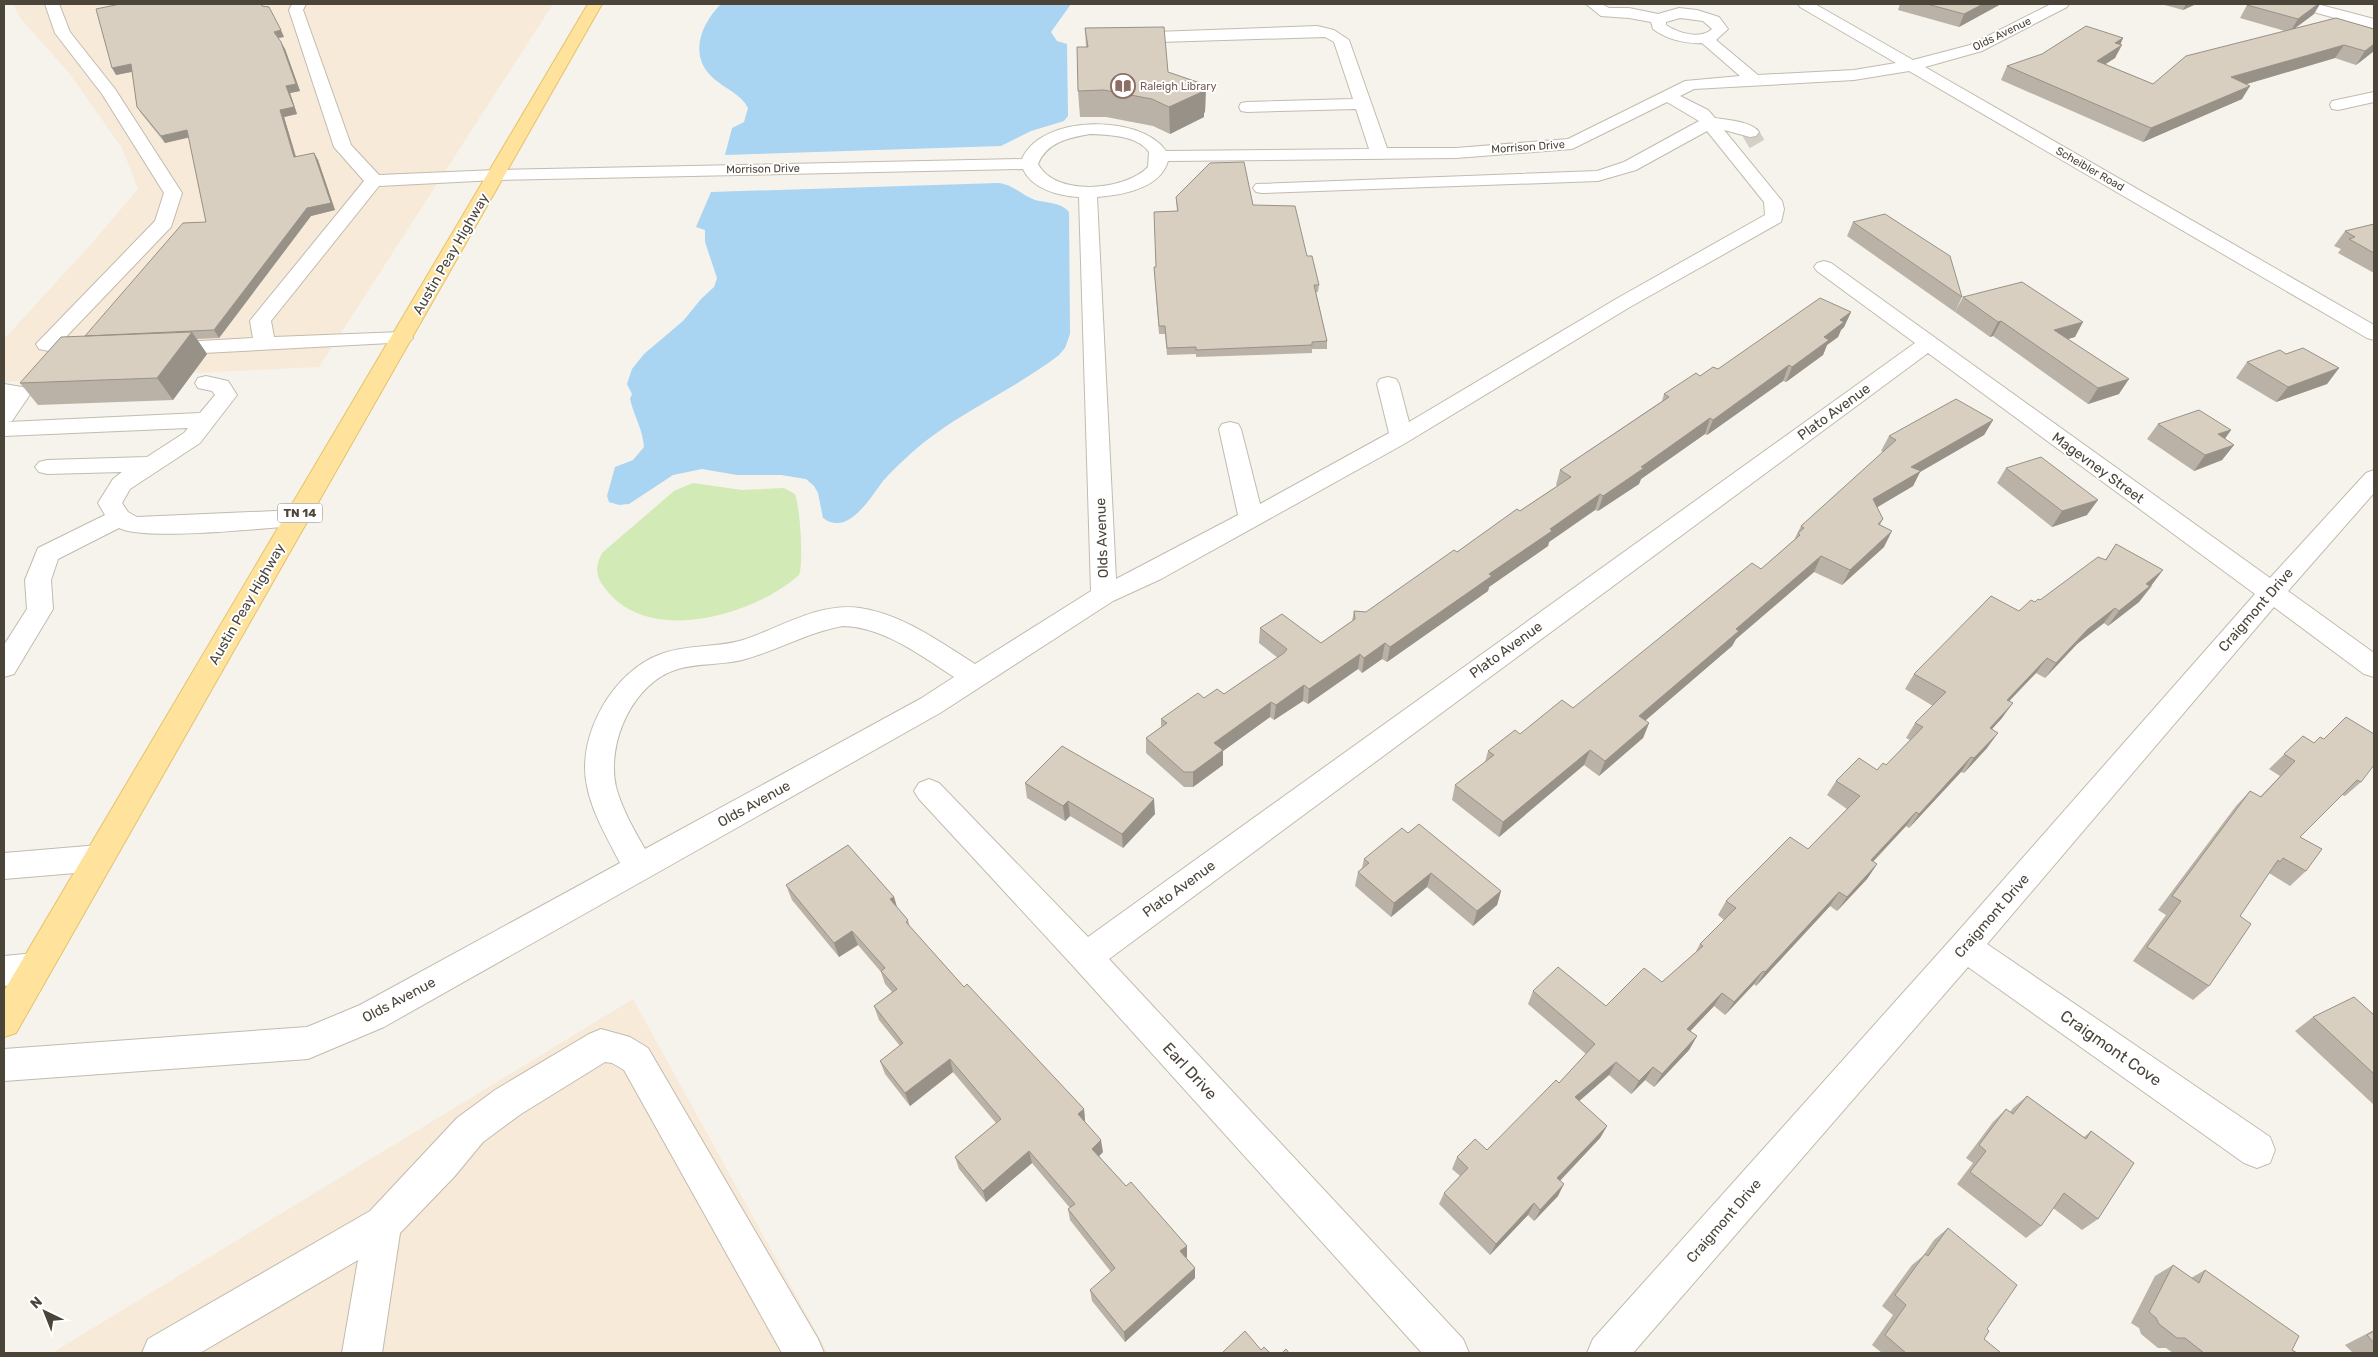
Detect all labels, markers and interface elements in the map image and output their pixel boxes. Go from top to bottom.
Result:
street label: Olds Avenue [1971,14,2033,54]
library icon: Raleigh Library [1110,73,1136,99]
place label: Raleigh Library [1140,80,1217,93]
street label: Morrison Drive [1491,138,1565,156]
street label: Scheibler Road [2054,144,2126,194]
street label: Morrison Drive [726,162,800,176]
street label: Austin Peay Highway [409,190,493,318]
street label: Plato Avenue [1794,380,1874,444]
street label: Magevney Street [2049,429,2148,507]
street label: Olds Avenue [1092,497,1112,578]
road number: TN 14 [278,503,322,522]
street label: Austin Peay Highway [205,540,289,668]
street label: Craigmont Drive [2215,565,2297,655]
street label: Plato Avenue [1466,618,1546,682]
street label: Olds Avenue [715,777,793,831]
street label: Plato Avenue [1139,857,1219,921]
street label: Craigmont Drive [1951,871,2033,961]
street label: Olds Avenue [359,974,439,1026]
street label: Craigmont Cove [2057,1006,2165,1090]
street label: Earl Drive [1159,1039,1221,1103]
street label: Craigmont Drive [1683,1176,1765,1266]
north arrow [20,1287,70,1337]
text: N [27,1293,46,1313]

